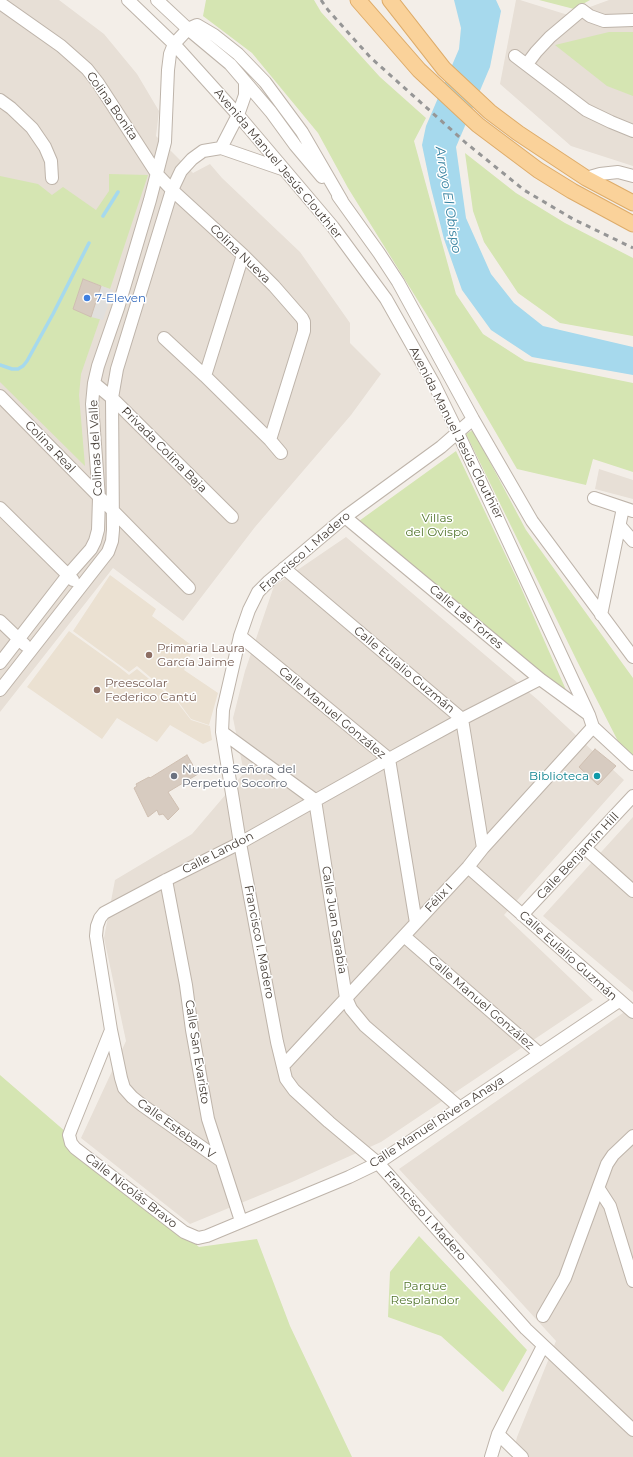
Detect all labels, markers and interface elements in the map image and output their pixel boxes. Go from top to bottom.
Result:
street label: Colina Bonita [83,69,141,143]
street label: Avenida Manuel Jesús Clouthier [211,86,345,242]
water label: Arroyo El Obispo [432,145,464,255]
street label: Colina Nueva [207,221,273,287]
place label: 7-Eleven [95,291,146,305]
marker: 7-Eleven [82,293,92,303]
street label: Avenida Manuel Jesús Clouthier [406,344,506,522]
street label: Colinas del Valle [86,399,106,497]
street label: Privada Colina Baja [118,404,210,496]
street label: Colina Real [22,418,78,476]
street label: Francisco I. Madero [257,509,353,595]
park label: Villas del Ovispo [405,511,469,539]
street label: Calle Las Torres [426,582,506,652]
street label: Calle Eulalio Guzmán [351,624,457,716]
place label: Primaria Laura García Jaime [157,641,245,669]
marker: Primaria Laura García Jaime [144,650,154,660]
street label: Calle Manuel González [276,664,388,762]
place label: Preescolar Federico Cantú [105,676,197,704]
marker: Preescolar Federico Cantú [92,685,102,695]
place label: Nuestra Señora del Perpetuo Socorro [182,762,296,790]
place label: Biblioteca [529,769,589,783]
marker: Nuestra Señora del Perpetuo Socorro [169,771,179,781]
marker: Biblioteca [592,771,602,781]
street label: Calle Benjamín Hill [534,809,622,903]
street label: Calle Landon [180,829,256,877]
street label: Calle Juan Sarabia [318,865,350,975]
street label: Félix I [422,881,456,915]
street label: Francisco I. Madero [241,884,277,1000]
street label: Calle Eulalio Guzmán [516,908,620,1004]
street label: Calle Manuel González [425,953,537,1053]
street label: Calle San Evaristo [182,999,212,1105]
street label: Calle Manuel Rivera Anaya [367,1073,507,1171]
street label: Calle Esteban V [134,1096,218,1162]
street label: Calle Nicolás Bravo [82,1151,180,1231]
street label: Francisco I. Madero [381,1168,469,1264]
park label: Parque Resplandor [391,1279,459,1307]

